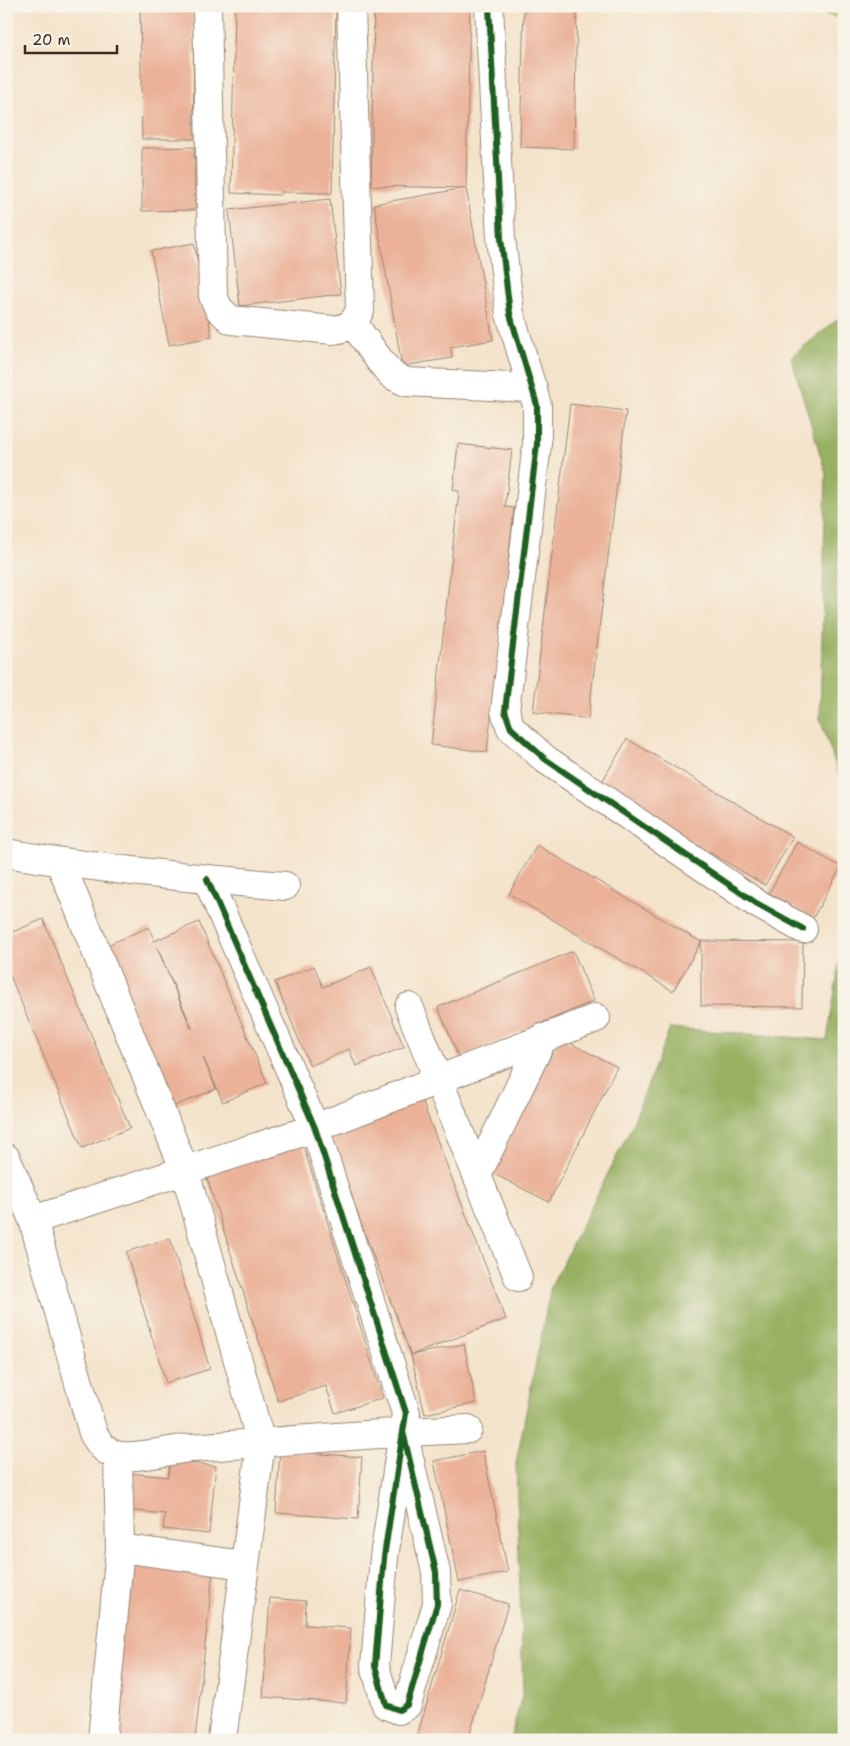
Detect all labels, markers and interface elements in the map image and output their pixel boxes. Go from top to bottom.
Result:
scale bar [25,22,118,54]
text: 20 m [32,30,71,50]

